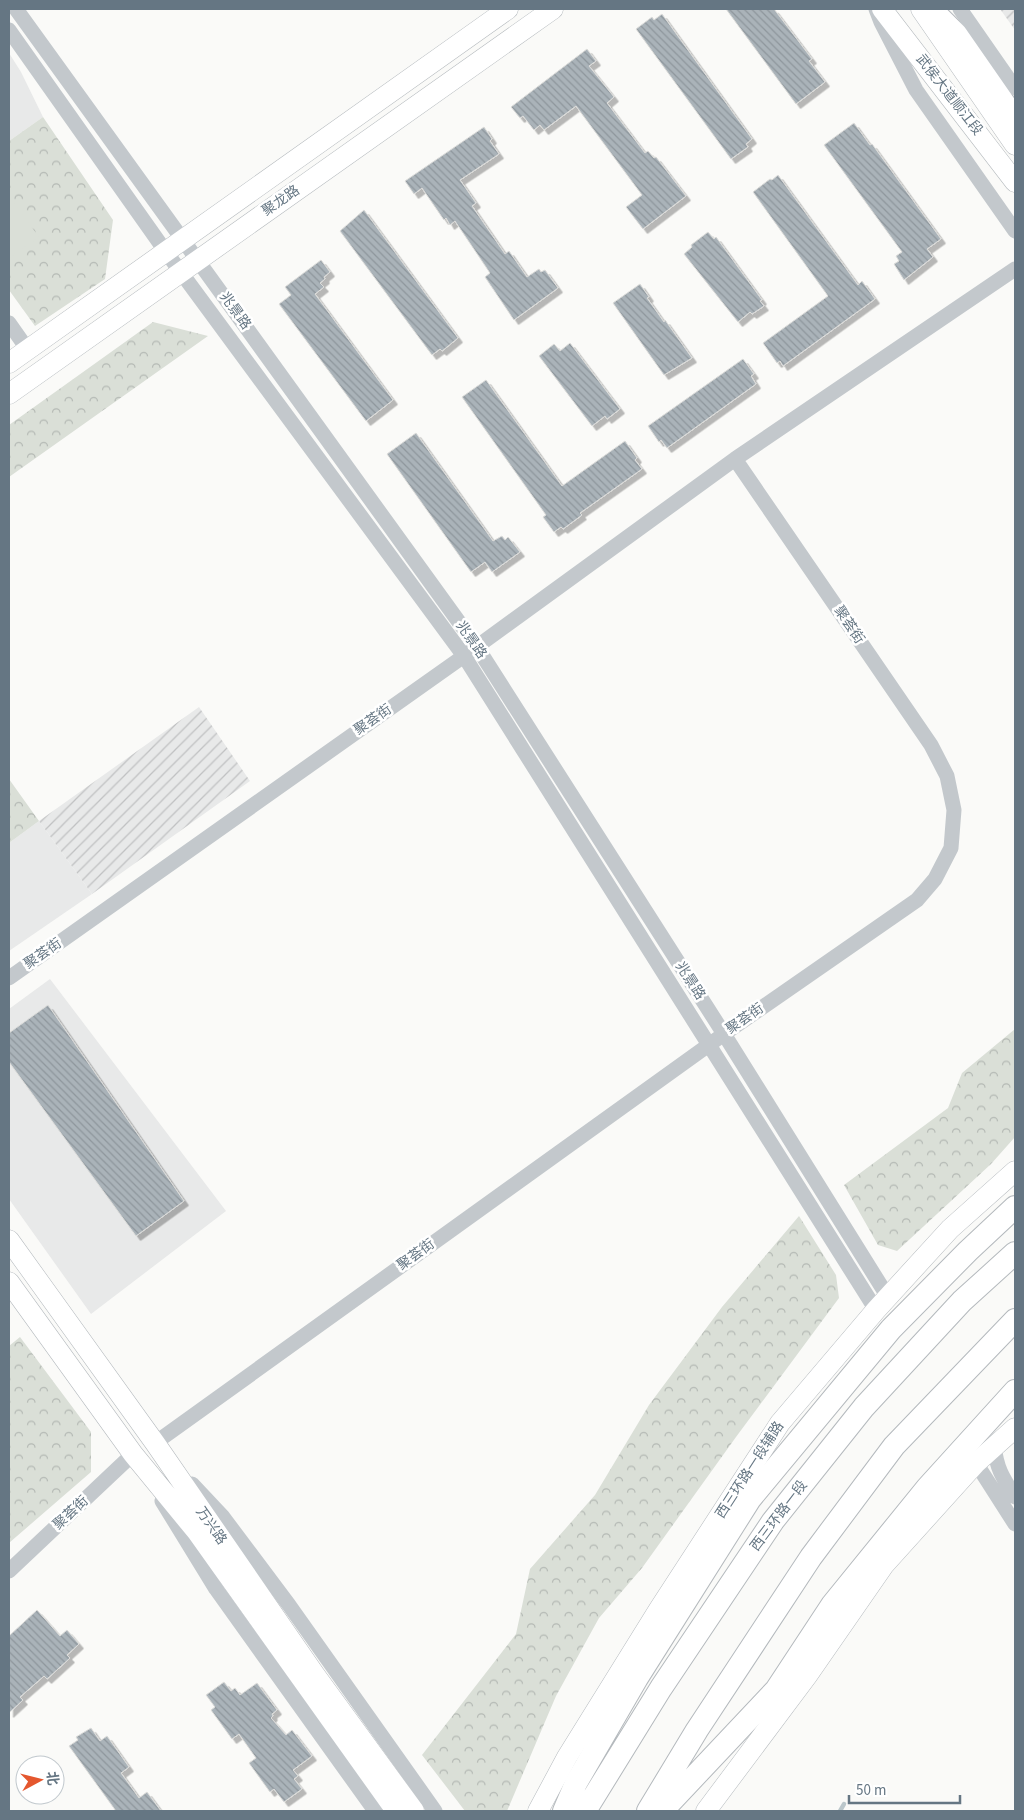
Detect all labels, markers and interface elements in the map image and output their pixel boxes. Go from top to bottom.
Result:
street label: 武侯大道顺江段 [911,50,987,140]
street label: 聚龙路 [258,181,304,221]
street label: 兆景路 [215,288,255,334]
street label: 聚荟街 [829,602,869,648]
street label: 兆景路 [451,617,491,663]
street label: 聚荟街 [350,700,396,740]
street label: 聚荟街 [20,934,66,974]
street label: 兆景路 [670,958,710,1004]
street label: 聚荟街 [722,999,768,1039]
street label: 聚荟街 [393,1235,439,1275]
street label: 西三环路一段辅路 [712,1418,788,1522]
street label: 西三环路一段 [747,1477,811,1555]
street label: 聚荟街 [49,1491,93,1535]
street label: 万兴路 [191,1503,231,1549]
north arrow [15,1755,65,1805]
text: 北 [41,1770,63,1787]
scale bar [849,1772,960,1804]
text: 50 m [856,1780,886,1801]

